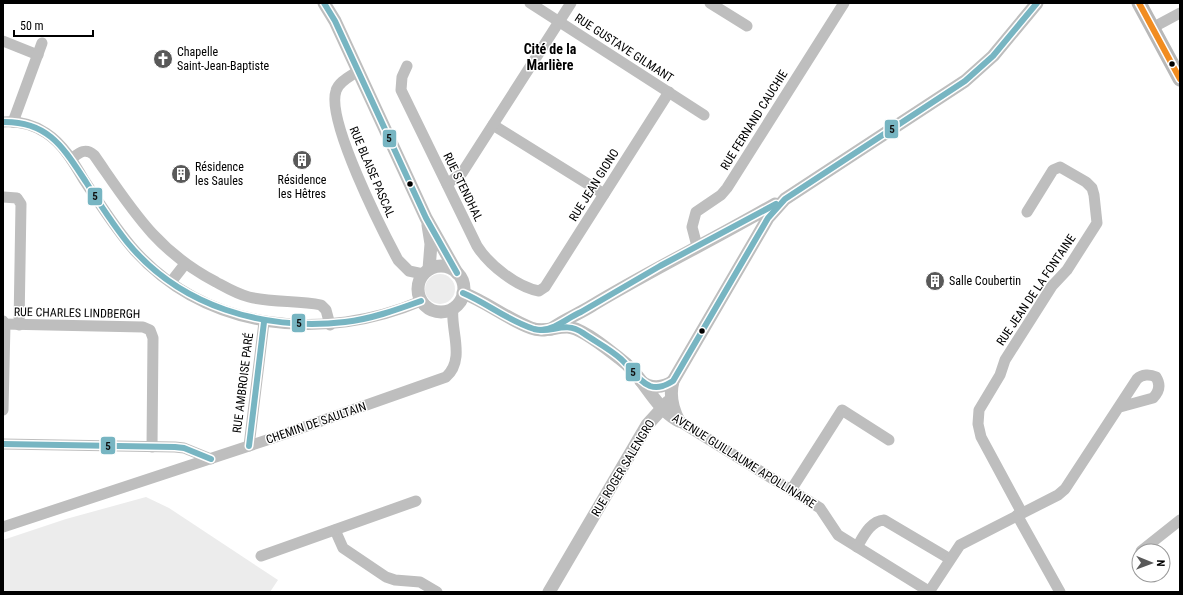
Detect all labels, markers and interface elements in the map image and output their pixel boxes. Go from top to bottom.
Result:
street label: RUE GUSTAVE GILMANT [572,11,676,85]
scale bar [14,12,93,38]
text: 50 m [20,19,44,33]
district label: Cité de la Marlière [524,41,577,73]
place label: Chapelle Saint-Jean-Baptiste [177,45,270,73]
church icon: Chapelle Saint-Jean-Baptiste [152,48,174,70]
unlabelled marker [1167,59,1177,69]
street label: RUE FERNAND CAUCHIE [718,68,790,172]
line badge: 5 [884,119,899,139]
text: 5 [889,123,895,136]
street label: RUE BLAISE PASCAL [347,124,398,220]
line badge: 5 [382,129,397,148]
text: 5 [386,132,392,145]
street label: RUE JEAN GIONO [566,146,622,224]
building icon: Résidence les Hêtres [291,149,313,171]
street label: RUE STENDHAL [440,150,486,224]
place label: Résidence les Saules [195,160,244,188]
building icon: Résidence les Saules [170,163,192,185]
place label: Résidence les Hêtres [278,173,327,201]
unlabelled marker [405,179,415,189]
line badge: 5 [87,187,103,206]
text: 5 [92,190,98,203]
street label: RUE JEAN DE LA FONTAINE [994,232,1078,348]
building icon: Salle Coubertin [924,270,946,292]
place label: Salle Coubertin [949,274,1021,288]
street label: RUE CHARLES LINDBERGH [14,305,140,321]
line badge: 5 [291,313,306,333]
text: 5 [296,317,302,330]
unlabelled marker [697,326,707,336]
street label: RUE AMBROISE PARÉ [229,332,256,434]
line badge: 5 [625,362,641,382]
text: 5 [630,366,636,379]
street label: CHEMIN DE SAULTAIN [264,399,368,447]
street label: AVENUE GUILLAUME APOLLINAIRE [670,411,818,511]
street label: RUE ROGER SALENGRO [589,417,657,519]
line badge: 5 [100,436,116,455]
text: 5 [105,440,111,453]
north arrow [1131,543,1171,583]
text: N [1154,560,1167,567]

